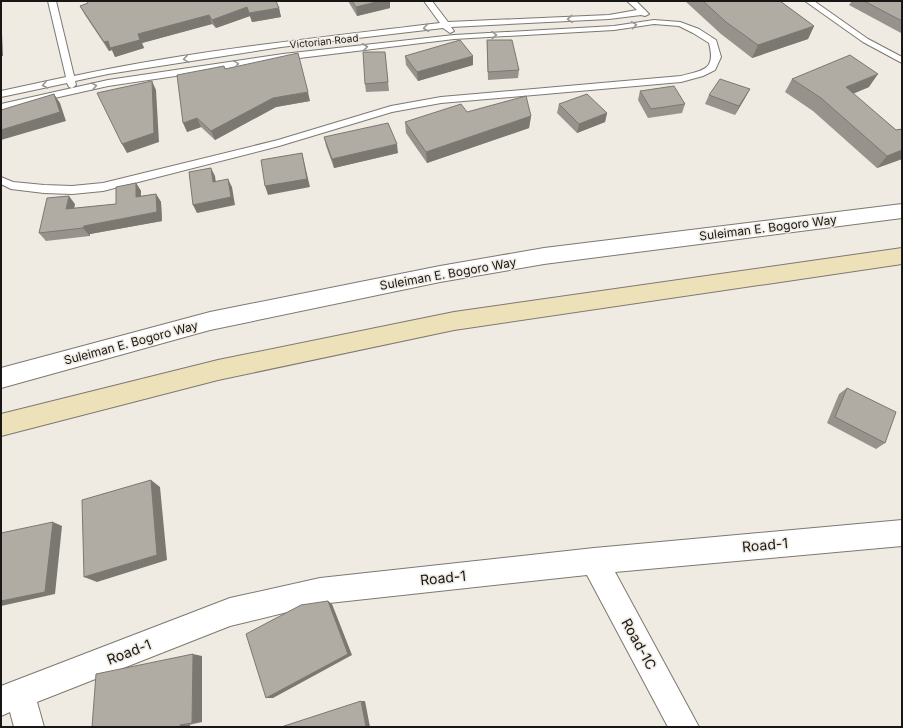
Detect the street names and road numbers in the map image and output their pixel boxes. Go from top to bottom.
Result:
street label: Victorian Road [289,31,359,51]
street label: Suleiman E. Bogoro Way [698,212,838,243]
street label: Suleiman E. Bogoro Way [378,254,518,293]
street label: Suleiman E. Bogoro Way [62,317,200,368]
street label: Road-1 [741,534,789,555]
street label: Road-1 [419,567,467,588]
street label: Road-1C [618,615,660,672]
street label: Road-1 [104,635,153,668]

